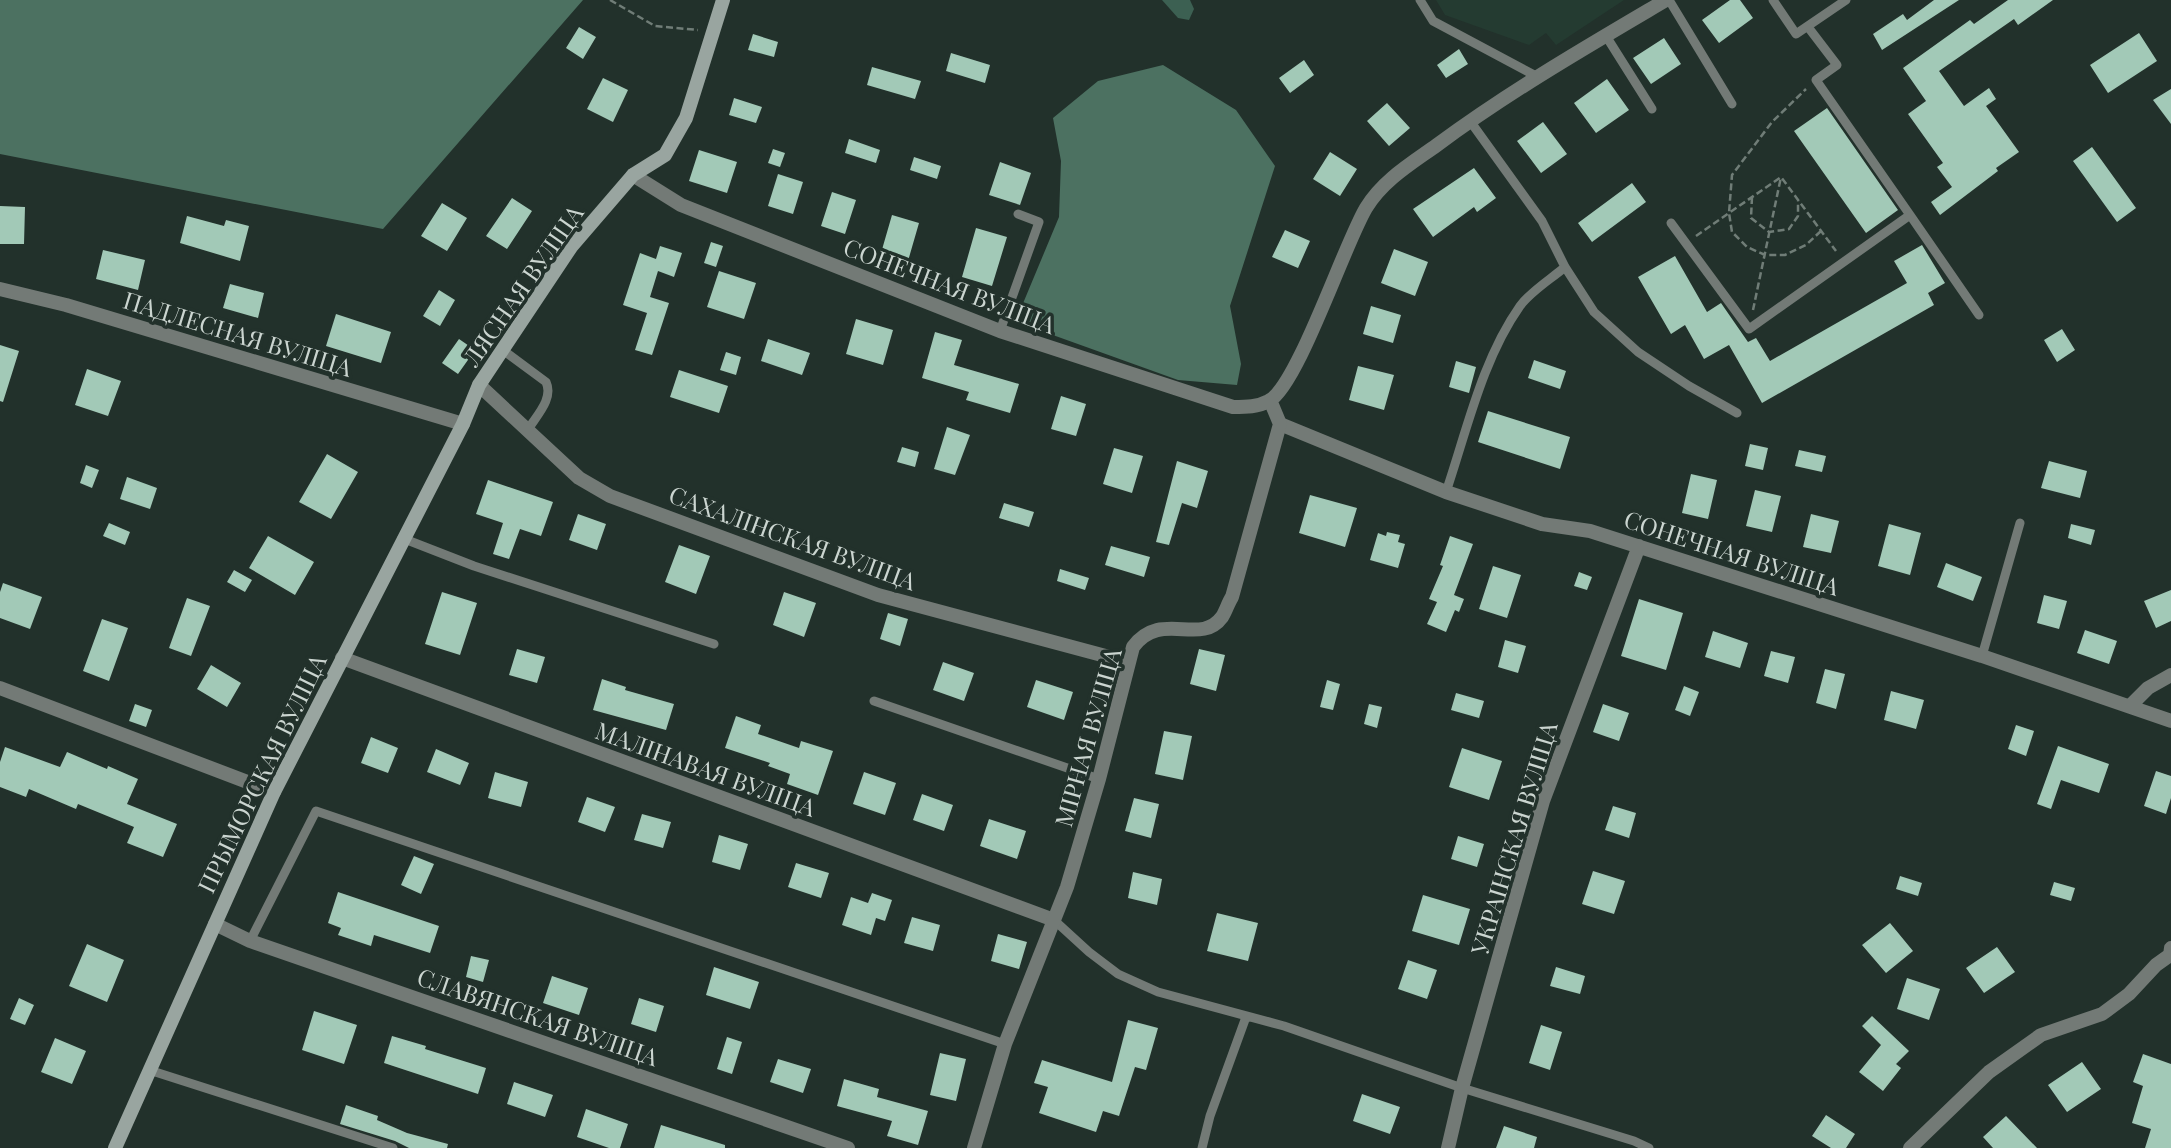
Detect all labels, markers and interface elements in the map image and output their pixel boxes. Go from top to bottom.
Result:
street label: ЛЯСНАЯ ВУЛІЦА [454,197,590,373]
street label: СОНЕЧНАЯ ВУЛІЦА [839,230,1061,340]
street label: ПАДЛЕСНАЯ ВУЛІЦА [120,283,357,383]
street label: САХАЛІНСКАЯ ВУЛІЦА [665,477,922,597]
street label: СОНЕЧНАЯ ВУЛІЦА [1620,502,1845,602]
street label: МІРНАЯ ВУЛІЦА [1046,643,1128,830]
street label: ПРЫМОРСКАЯ ВУЛІЦА [189,647,333,898]
street label: МАЛІНАВАЯ ВУЛІЦА [591,713,821,823]
street label: УКРАІНСКАЯ ВУЛІЦА [1462,717,1564,959]
street label: СЛАВЯНСКАЯ ВУЛІЦА [413,960,664,1073]

